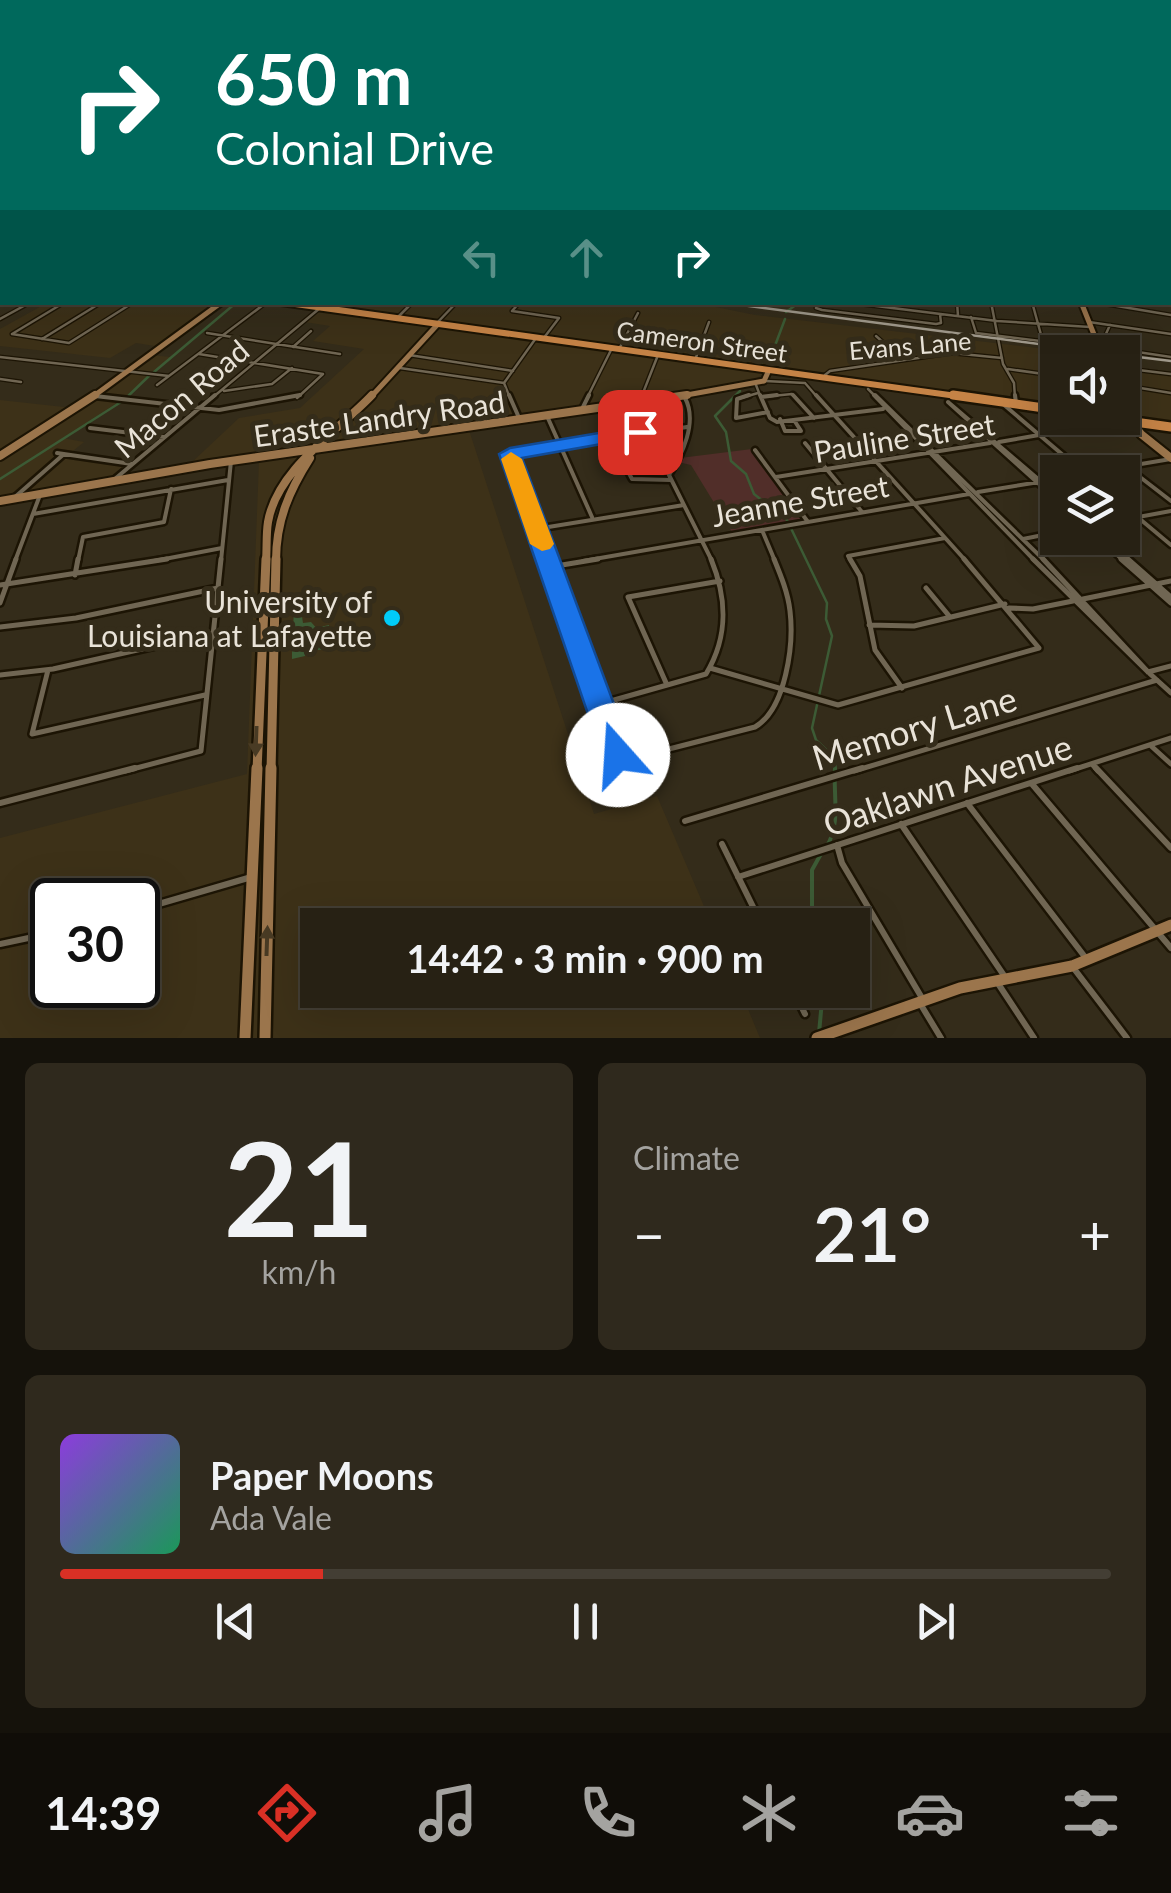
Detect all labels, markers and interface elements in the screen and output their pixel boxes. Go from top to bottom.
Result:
text: 650 m [215,36,412,120]
icon: right [50,40,180,170]
text: Colonial Drive [215,121,494,175]
icon: left [454,230,509,285]
icon: ahead [559,230,614,285]
icon: right [664,230,719,285]
street label: Cameron Street [615,314,789,368]
street label: Evans Lane [848,325,972,365]
street label: Macon Road [106,331,256,465]
map controls [1040,335,1140,555]
button: sound [1040,335,1140,435]
street label: Eraste Landry Road [251,383,507,453]
pin [598,390,683,475]
icon: arrive [613,405,668,460]
street label: Pauline Street [811,405,997,469]
button: layers [1040,455,1140,555]
street label: Jeanne Street [709,467,891,533]
place label: University of Louisiana at Lafayette [87,583,372,653]
marker: University of Louisiana at Lafayette [381,607,403,629]
street label: Memory Lane [807,676,1021,778]
position arrow [566,703,670,807]
street label: Oaklawn Avenue [817,724,1077,844]
one-way arrow [247,725,263,757]
speed limit sign: 30 [30,878,160,1008]
one-way arrow [259,924,275,956]
text: 14:42 · 3 min · 900 m [406,935,764,981]
text: 21 [224,1109,374,1265]
text: Climate [633,1138,740,1177]
text: 21° [813,1188,931,1278]
text: − [633,1201,665,1267]
text: + [1079,1201,1111,1267]
text: km/h [262,1252,336,1291]
text: Paper Moons [210,1452,434,1498]
text: Ada Vale [210,1498,332,1537]
icon: previous [208,1594,263,1649]
icon: pause [558,1594,613,1649]
icon: next [908,1594,963,1649]
icon: directions [252,1778,322,1848]
icon: music [413,1778,483,1848]
icon: phone [573,1778,643,1848]
icon: climate [734,1778,804,1848]
icon: car [895,1778,965,1848]
icon: filters [1056,1778,1126,1848]
text: 14:39 [45,1786,161,1840]

